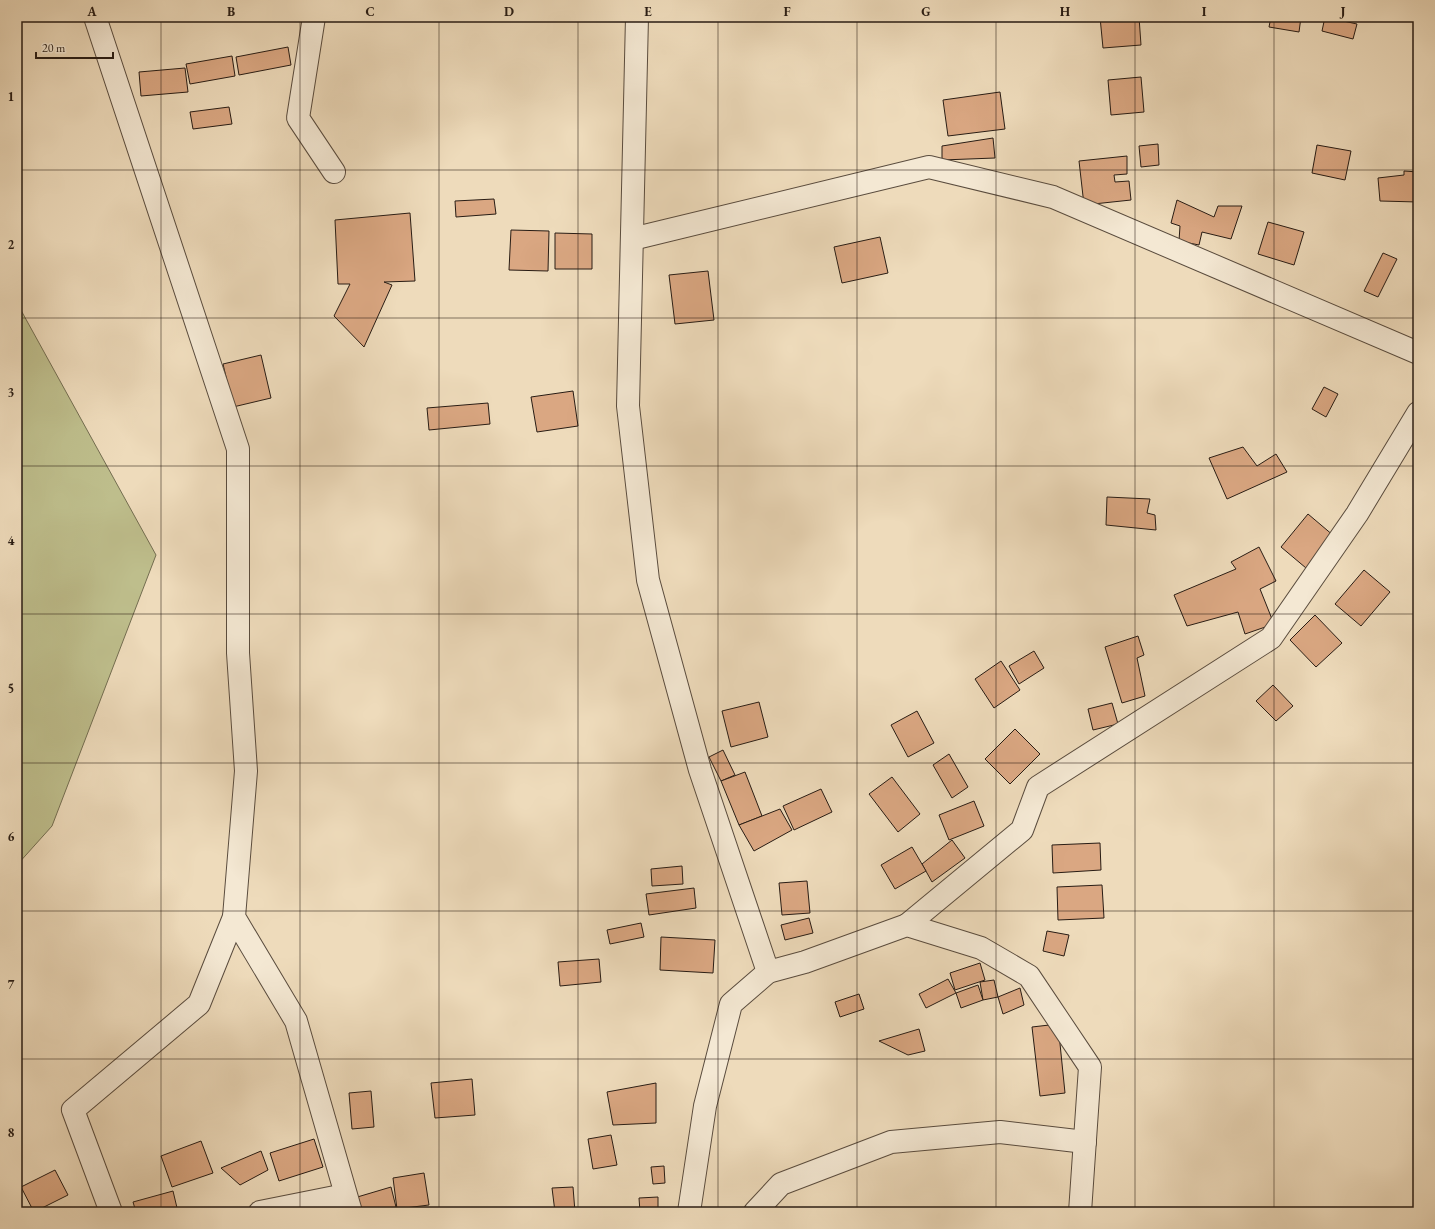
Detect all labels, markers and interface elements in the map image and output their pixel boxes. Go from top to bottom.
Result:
text: A [86,3,97,20]
text: B [227,3,235,20]
text: C [365,3,375,20]
text: D [504,3,514,20]
text: E [644,3,652,20]
text: F [783,3,791,20]
text: G [921,3,931,20]
text: H [1060,3,1071,20]
text: I [1202,3,1207,20]
text: J [1339,3,1346,20]
scale bar [36,34,113,60]
text: 20 m [42,40,66,56]
text: 1 [8,88,15,105]
text: 2 [8,236,15,253]
text: 3 [8,384,15,401]
text: 4 [8,532,15,549]
text: 5 [8,680,14,697]
text: 6 [8,828,15,845]
text: 7 [8,976,15,993]
text: 8 [8,1124,15,1141]

